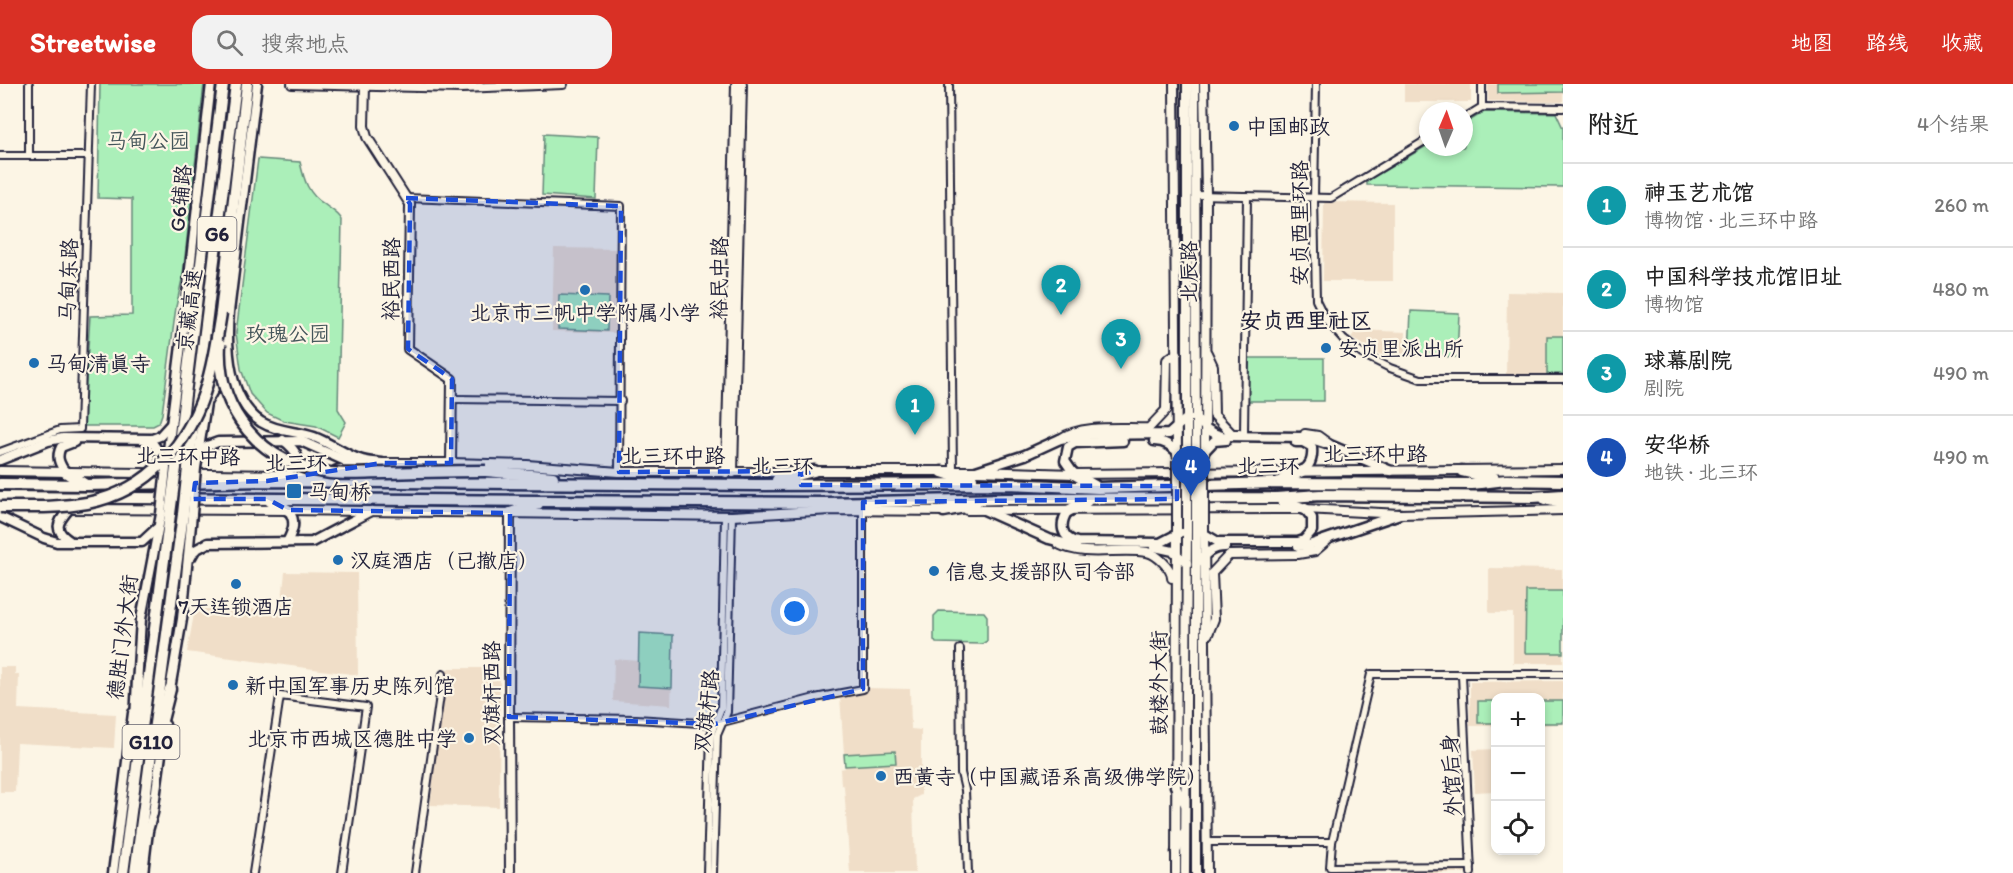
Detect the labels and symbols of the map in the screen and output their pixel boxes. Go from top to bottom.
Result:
north arrow [1419,102,1473,156]
place label: 中国邮政 [1246,114,1330,139]
marker: 中国邮政 [1227,119,1241,133]
park label: 马甸公园 [106,128,190,153]
street label: 安贞西里环路 [1287,160,1312,286]
street label: G6辅路 [164,163,196,233]
road number: G6 [198,217,236,251]
street label: 裕民中路 [706,236,732,320]
street label: 裕民西路 [378,237,404,321]
street label: 马甸东路 [54,238,82,322]
street label: 北辰路 [1176,241,1201,304]
pin: 2 [1042,266,1080,315]
street label: 京藏高速 [171,267,207,353]
marker: 北京市三帆中学附属小学 [578,283,592,297]
place label: 北京市三帆中学附属小学 [470,300,701,325]
district label: 安贞西里社区 [1240,307,1372,334]
pin: 3 [1102,320,1140,369]
park label: 玫瑰公园 [246,321,330,346]
place label: 安贞里派出所 [1338,336,1464,361]
marker: 安贞里派出所 [1319,341,1333,355]
place label: 马甸清真寺 [46,351,151,376]
marker: 马甸清真寺 [27,356,41,370]
pin: 1 [896,386,934,435]
street label: 北三环中路 [1323,441,1428,466]
street label: 北三环中路 [135,443,241,469]
street label: 北三环中路 [621,443,726,468]
pin: 4 [1172,446,1210,496]
street label: 北三环 [265,450,328,475]
street label: 北三环 [751,453,814,478]
street label: 北三环 [1237,453,1300,478]
place label: 马甸桥 [308,479,371,504]
marker: 马甸桥 [285,482,303,500]
place label: 汉庭酒店（已撤店） [350,548,539,573]
marker: 汉庭酒店（已撤店） [331,553,345,567]
place label: 信息支援部队司令部 [946,559,1135,584]
marker: 信息支援部队司令部 [927,564,941,578]
street label: 德胜门外大街 [102,573,142,701]
marker: 7天连锁酒店 [229,577,243,591]
place label: 7天连锁酒店 [178,594,294,619]
your location [780,597,809,626]
street label: 鼓楼外大街 [1146,631,1171,736]
street label: 双旗杆西路 [479,641,504,746]
street label: 双旗杆路 [688,668,724,754]
place label: 新中国军事历史陈列馆 [245,673,455,698]
marker: 新中国军事历史陈列馆 [226,678,240,692]
road number: G110 [122,725,180,759]
place label: 北京市西城区德胜中学 [247,726,457,751]
marker: 北京市西城区德胜中学 [462,731,476,745]
street label: 外馆后身 [1436,732,1466,818]
place label: 西黃寺（中国藏语系高级佛学院） [893,764,1208,789]
marker: 西黃寺（中国藏语系高级佛学院） [874,769,888,783]

